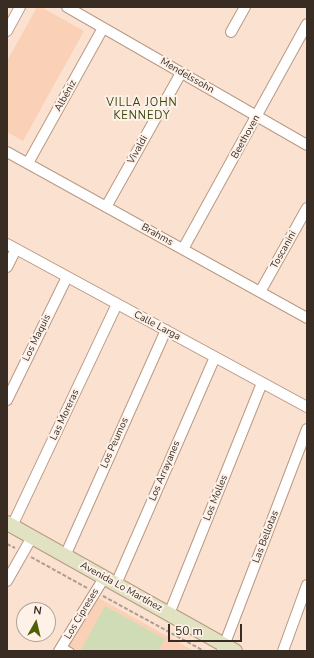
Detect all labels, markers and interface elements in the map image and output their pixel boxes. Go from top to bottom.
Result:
street label: Mendelssohn [158,56,216,96]
street label: Albéniz [53,78,79,114]
district label: VILLA JOHN KENNEDY [106,96,178,122]
street label: Beethoven [229,113,263,161]
street label: Vivaldi [125,134,151,166]
street label: Brahms [139,221,175,249]
street label: Toscanini [269,229,299,271]
street label: Calle Larga [132,309,182,343]
street label: Los Maquis [20,313,54,363]
street label: Las Moreras [48,388,82,442]
street label: Los Peumos [98,416,132,470]
street label: Los Arrayanes [147,439,183,503]
street label: Los Molles [201,473,231,523]
street label: Las Bellotas [251,509,281,565]
street label: Avenida Lo Martínez [78,560,164,614]
street label: Los Cipreses [62,586,102,642]
north arrow [16,602,56,642]
text: N [32,603,43,619]
scale bar [170,616,244,642]
text: 50 m [175,623,203,639]

